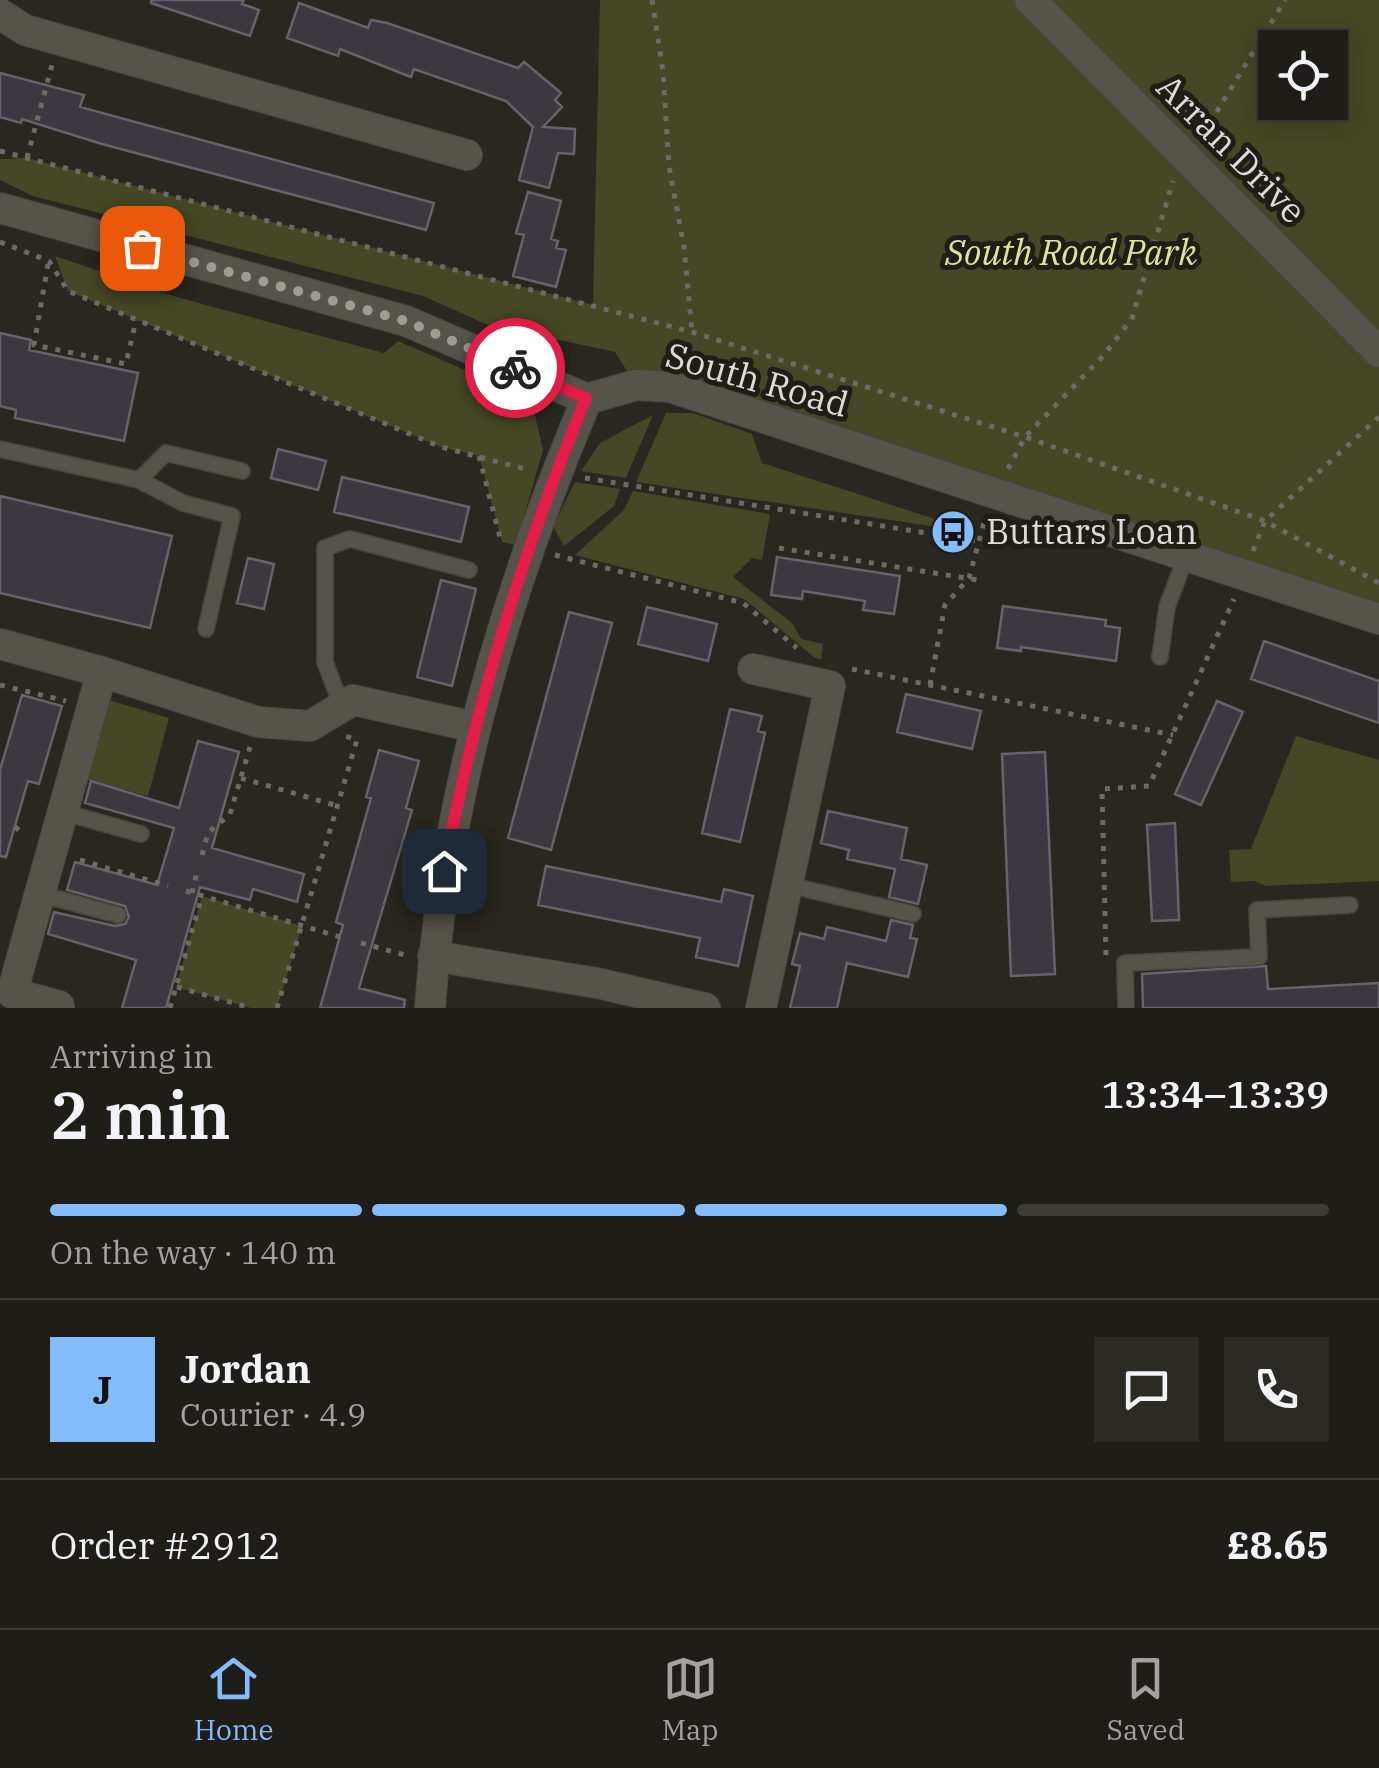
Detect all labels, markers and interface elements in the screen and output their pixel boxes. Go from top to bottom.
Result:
map controls [1258,30,1348,120]
button: locate [1258,30,1348,120]
street label: Arran Drive [1147,64,1316,233]
pin [100,206,185,291]
icon: bag [115,221,170,276]
park label: South Road Park [944,229,1198,275]
courier [465,318,565,418]
street label: South Road [661,331,854,427]
icon: bike [488,341,543,396]
place label: Buttars Loan [986,508,1197,554]
bus stop icon: Buttars Loan [930,509,976,555]
pin [402,829,487,914]
icon: home [417,844,472,899]
text: Arriving in [50,1035,213,1077]
text: 13:34–13:39 [1102,1069,1329,1118]
text: 2 min [50,1072,231,1157]
text: On the way · 140 m [50,1231,336,1273]
button: chat [1094,1337,1199,1442]
button: phone [1224,1337,1329,1442]
text: Jordan [180,1344,311,1393]
text: J [93,1365,112,1414]
text: Courier · 4.9 [180,1393,366,1435]
text: Order #2912 [50,1520,281,1569]
text: £8.65 [1227,1520,1329,1569]
tab: Home [194,1651,274,1748]
tab: Map [662,1651,719,1748]
tab: Saved [1107,1651,1185,1748]

